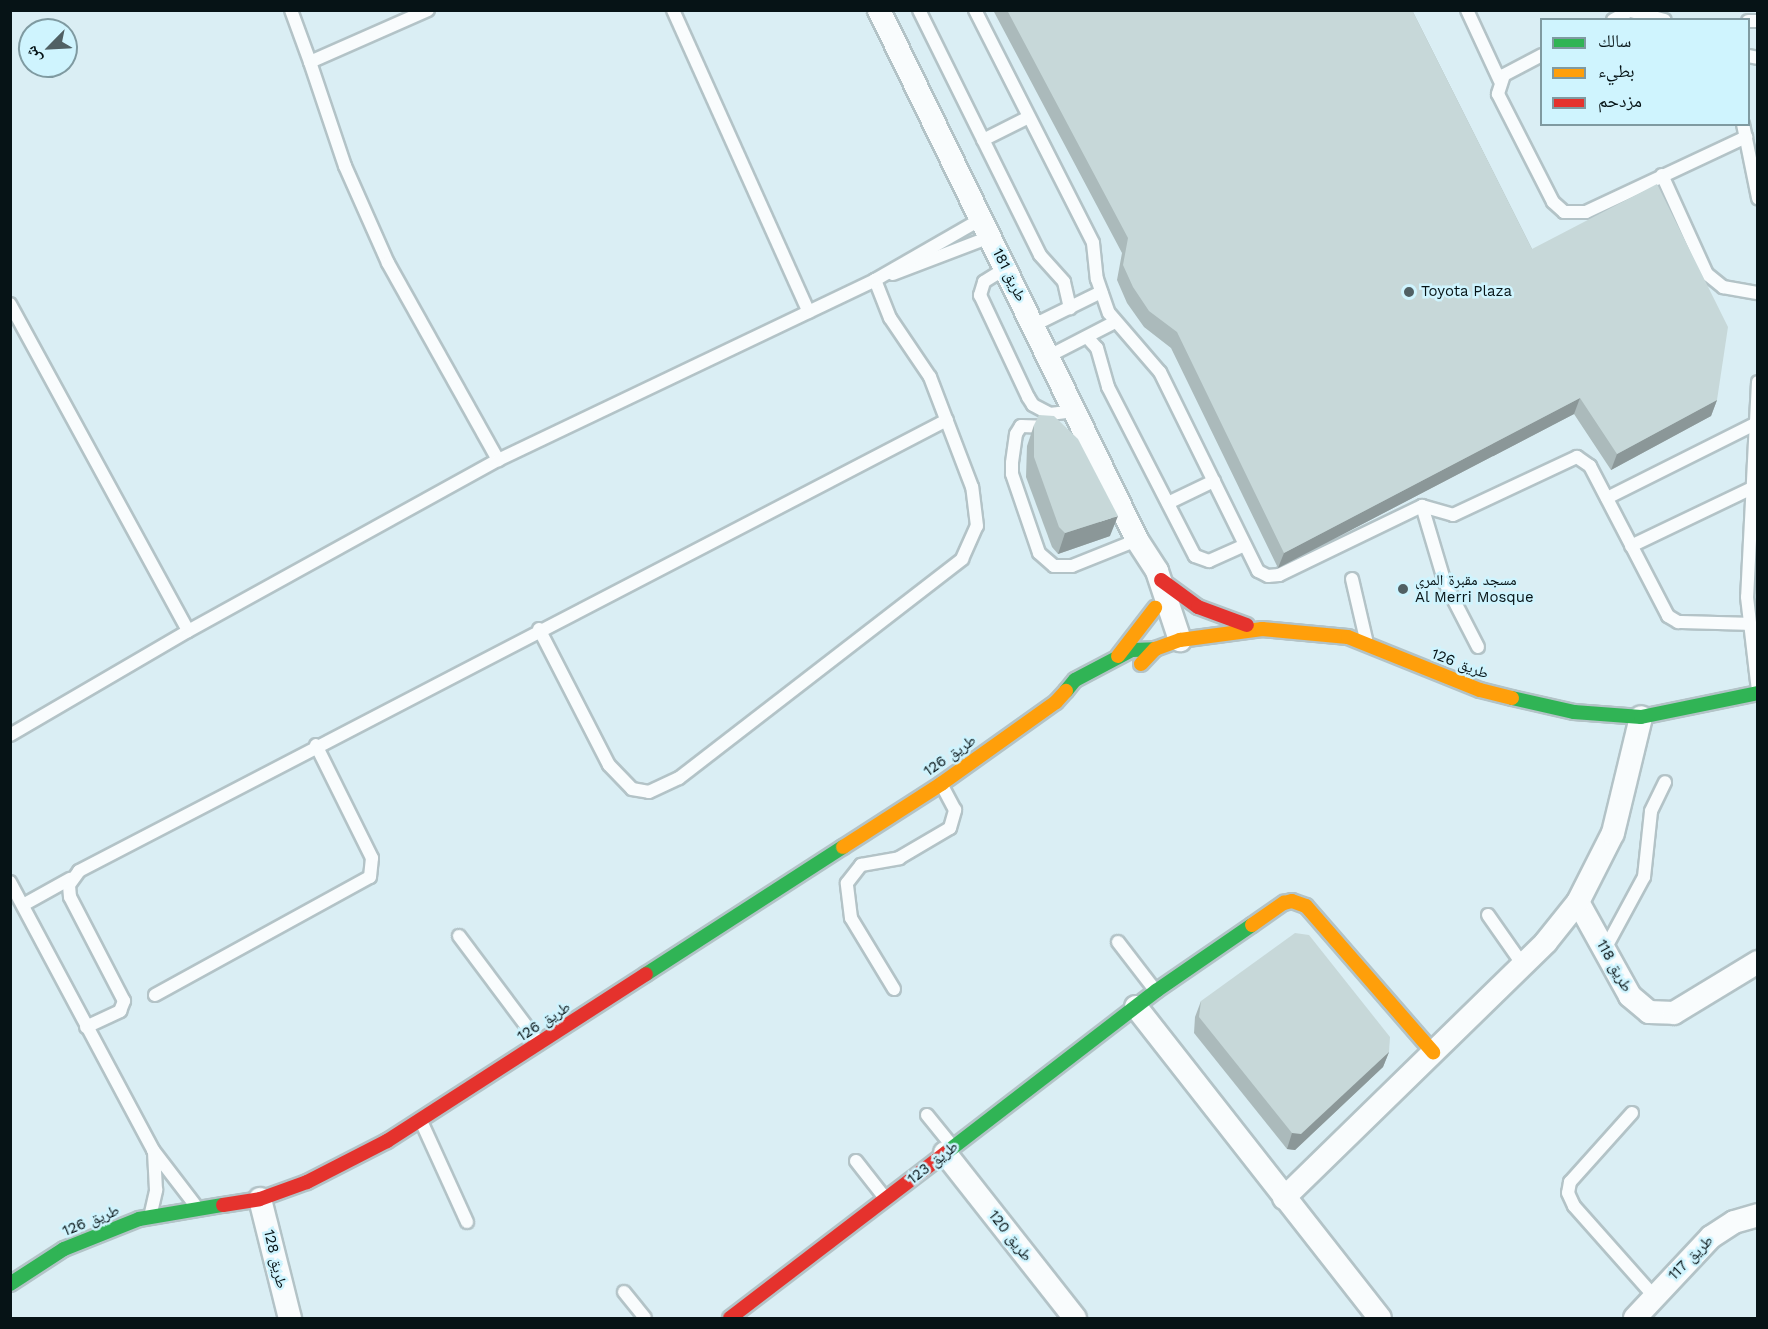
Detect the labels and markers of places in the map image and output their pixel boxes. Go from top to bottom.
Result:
place label: Toyota Plaza [1421,283,1512,301]
marker: Toyota Plaza [1402,285,1416,299]
place label: مسجد مقبرة المري Al Merri Mosque [1415,571,1534,606]
marker: مسجد مقبرة المري Al Merri Mosque [1396,582,1410,596]

